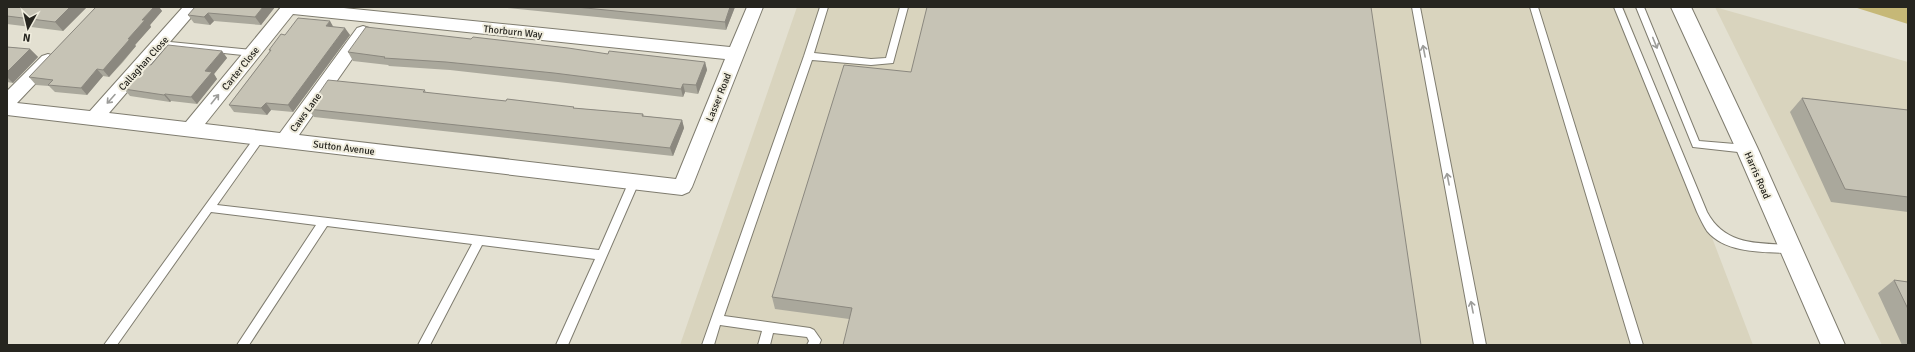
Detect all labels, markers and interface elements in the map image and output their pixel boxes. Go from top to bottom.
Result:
north arrow [8,8,48,48]
street label: Thorburn Way [483,23,543,41]
text: N [22,30,31,44]
street label: Callaghan Close [116,34,171,93]
one-way arrow [1652,37,1659,49]
street label: Carter Close [220,44,262,93]
one-way arrow [1420,45,1428,58]
street label: Lasser Road [704,71,734,123]
street label: Caws Lane [288,91,324,134]
one-way arrow [211,93,220,104]
one-way arrow [106,94,115,104]
street label: Sutton Avenue [312,138,375,158]
street label: Harris Road [1741,150,1773,201]
one-way arrow [1444,173,1452,186]
one-way arrow [1468,301,1476,314]

